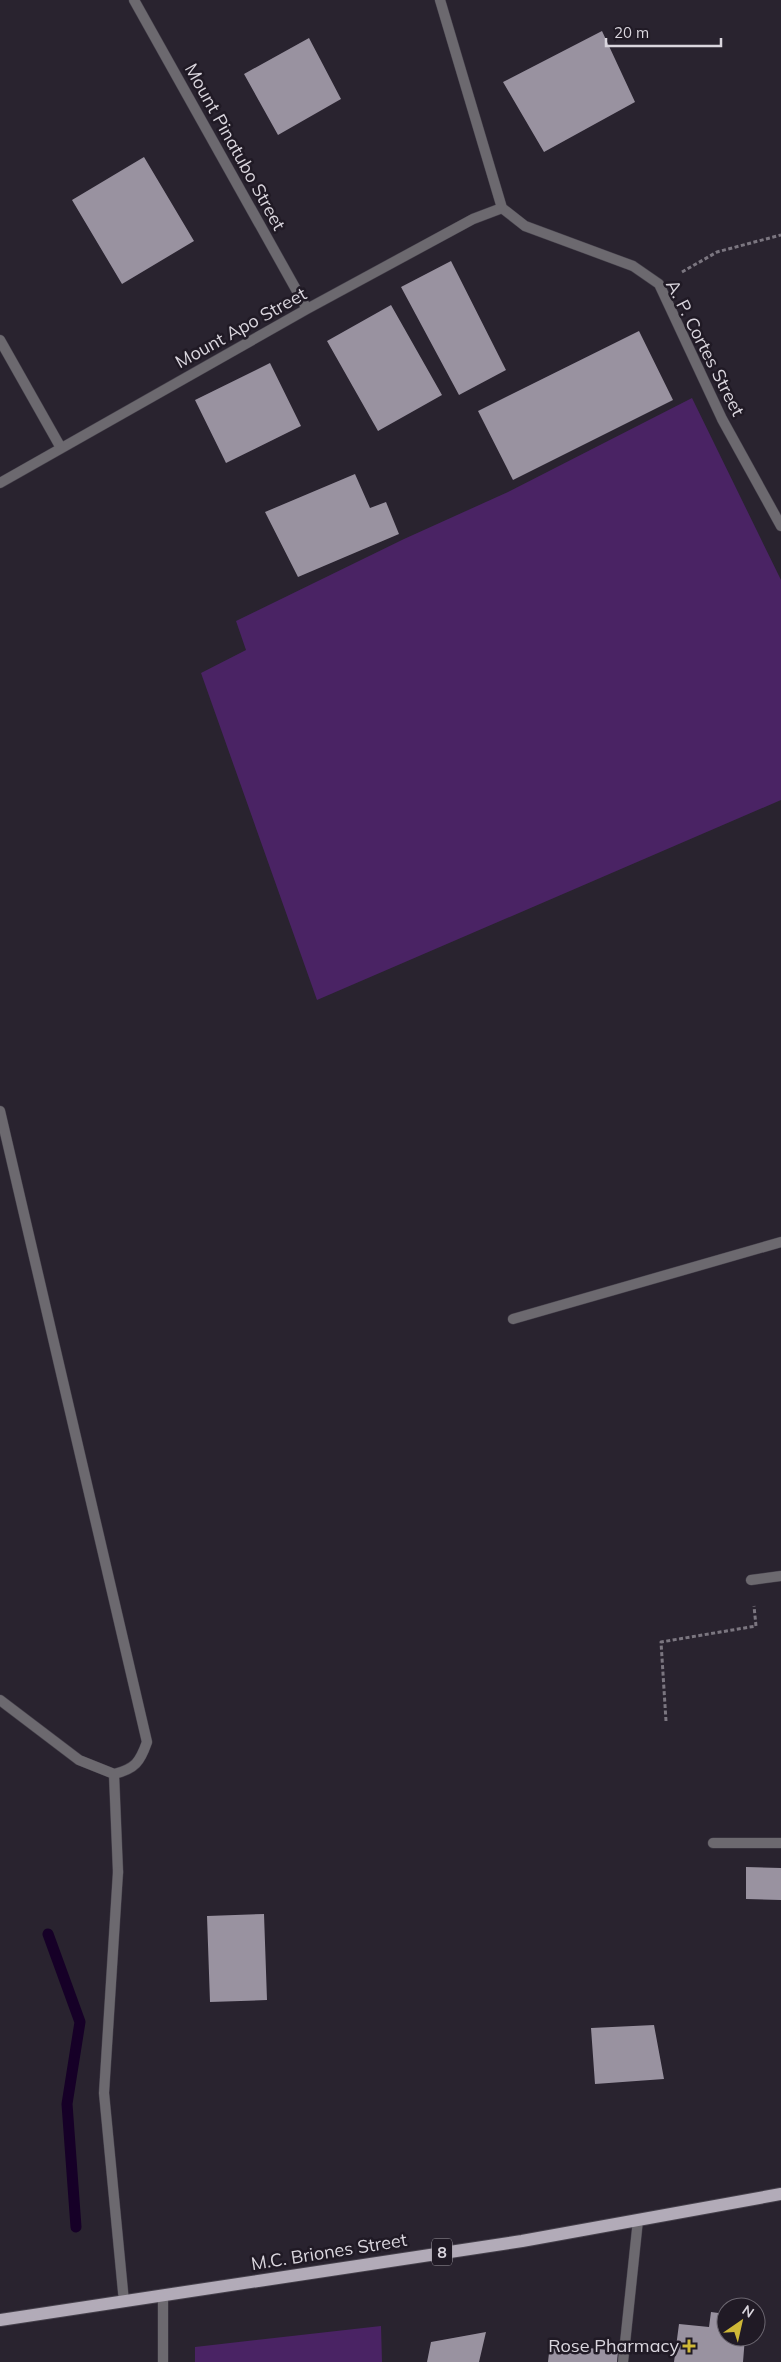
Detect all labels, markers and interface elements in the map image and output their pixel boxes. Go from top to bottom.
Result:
scale bar [606,15,721,47]
text: 20 m [614,23,649,42]
street label: Mount Pinatubo Street [180,59,291,234]
street label: A. P. Cortes Street [661,276,750,420]
street label: Mount Apo Street [171,282,310,373]
street label: M.C. Briones Street [249,2228,408,2275]
road number: 8 [432,2238,452,2266]
north arrow [716,2297,766,2347]
text: N [739,2301,758,2322]
place label: Rose Pharmacy [548,2334,679,2357]
marker: Rose Pharmacy [683,2340,695,2352]

